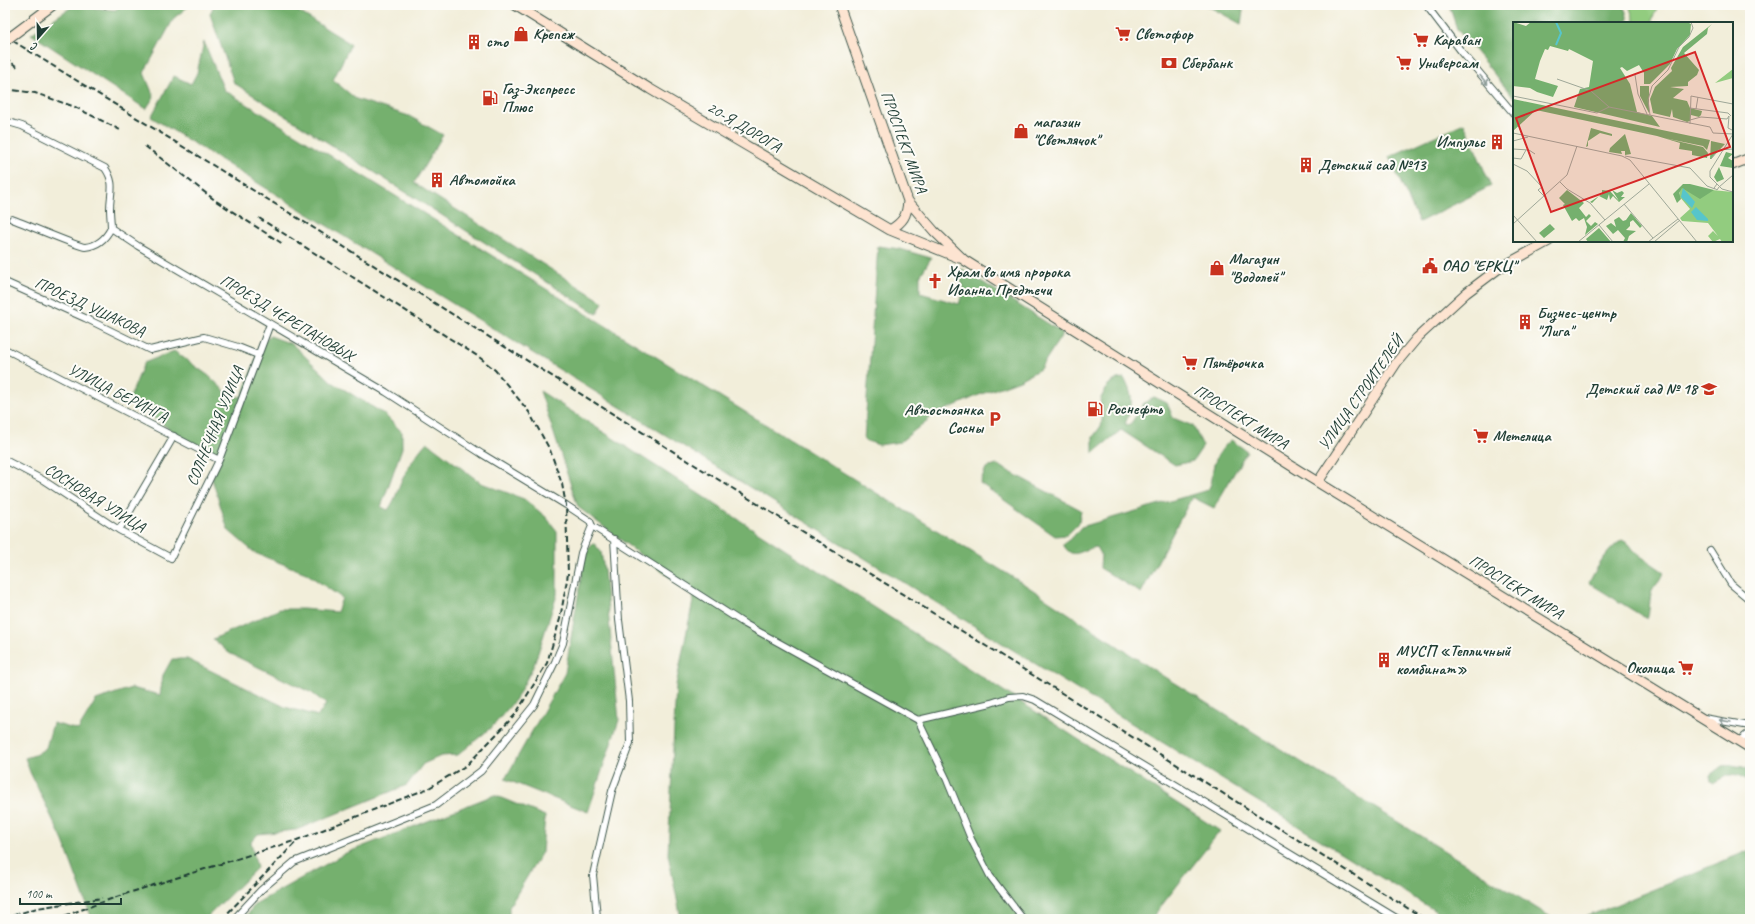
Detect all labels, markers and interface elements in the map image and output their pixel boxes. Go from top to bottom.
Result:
north arrow [18,18,58,58]
inset map [1513,22,1733,242]
place label: Крепеж [533,24,576,44]
place label: Светофор [1135,24,1194,44]
shop icon: Крепеж [512,25,530,43]
supermarket icon: Светофор [1114,25,1132,43]
place label: Караван [1433,30,1482,50]
supermarket icon: Караван [1412,31,1430,49]
place label: сто [486,32,509,52]
building icon: сто [465,33,483,51]
text: С [28,39,40,55]
place label: Сбербанк [1181,53,1234,73]
place label: Универсам [1416,53,1480,73]
bank icon: Сбербанк [1160,54,1178,72]
supermarket icon: Универсам [1395,54,1413,72]
one-way arrow [1480,74,1489,85]
place label: Газ-Экспресс Плюс [502,79,575,117]
street label: ПРОСПЕКТ МИРА [876,88,932,197]
fuel station icon: Газ-Экспресс Плюс [481,89,499,107]
street label: 20-Я ДОРОГА [703,97,786,157]
place label: магазин "Светлячок" [1033,112,1104,150]
shop icon: магазин "Светлячок" [1012,122,1030,140]
place label: Импульс [1436,132,1486,152]
building icon: Импульс [1488,133,1506,151]
place label: Детский сад №13 [1318,155,1427,175]
building icon: Детский сад №13 [1297,156,1315,174]
place label: Автомойка [449,170,516,190]
building icon: Автомойка [428,171,446,189]
place label: Магазин "Водолей" [1229,249,1286,287]
place label: ОАО "ЕРКЦ" [1442,256,1520,276]
public building icon: ОАО "ЕРКЦ" [1421,257,1439,275]
shop icon: Магазин "Водолей" [1208,259,1226,277]
place label: Храм во имя пророка Иоанна Предтечи [947,262,1072,300]
street label: ПРОЕЗД ЧЕРЕПАНОВЫХ [216,270,360,367]
church icon: Храм во имя пророка Иоанна Предтечи [926,272,944,290]
street label: ПРОЕЗД УШАКОВА [32,273,149,342]
place label: Бизнес-центр "Лига" [1537,303,1617,341]
building icon: Бизнес-центр "Лига" [1516,313,1534,331]
street label: УЛИЦА СТРОИТЕЛЕЙ [1314,330,1410,454]
place label: Пятёрочка [1202,353,1264,373]
supermarket icon: Пятёрочка [1181,354,1199,372]
street label: УЛИЦА БЕРИНГА [65,359,172,427]
street label: СОЛНЕЧНАЯ УЛИЦА [182,363,248,489]
place label: Детский сад № 18 [1586,379,1699,399]
street label: ПРОСПЕКТ МИРА [1190,380,1293,454]
school or university icon: Детский сад № 18 [1700,380,1718,398]
place label: Роснефть [1107,399,1163,419]
place label: Автостоянка Сосны [904,400,985,438]
fuel station icon: Роснефть [1086,400,1104,418]
parking icon: Автостоянка Сосны [986,410,1004,428]
place label: Метелица [1493,426,1552,446]
supermarket icon: Метелица [1472,427,1490,445]
street label: СОСНОВАЯ УЛИЦА [41,459,150,537]
street label: ПРОСПЕКТ МИРА [1465,550,1568,624]
place label: МУСП «Тепличный комбинат» [1396,641,1512,679]
building icon: МУСП «Тепличный комбинат» [1375,651,1393,669]
place label: Околица [1626,658,1676,678]
supermarket icon: Околица [1677,659,1695,677]
one-way arrow [1719,717,1732,725]
scale bar [20,880,121,906]
text: 100 m [26,886,53,902]

